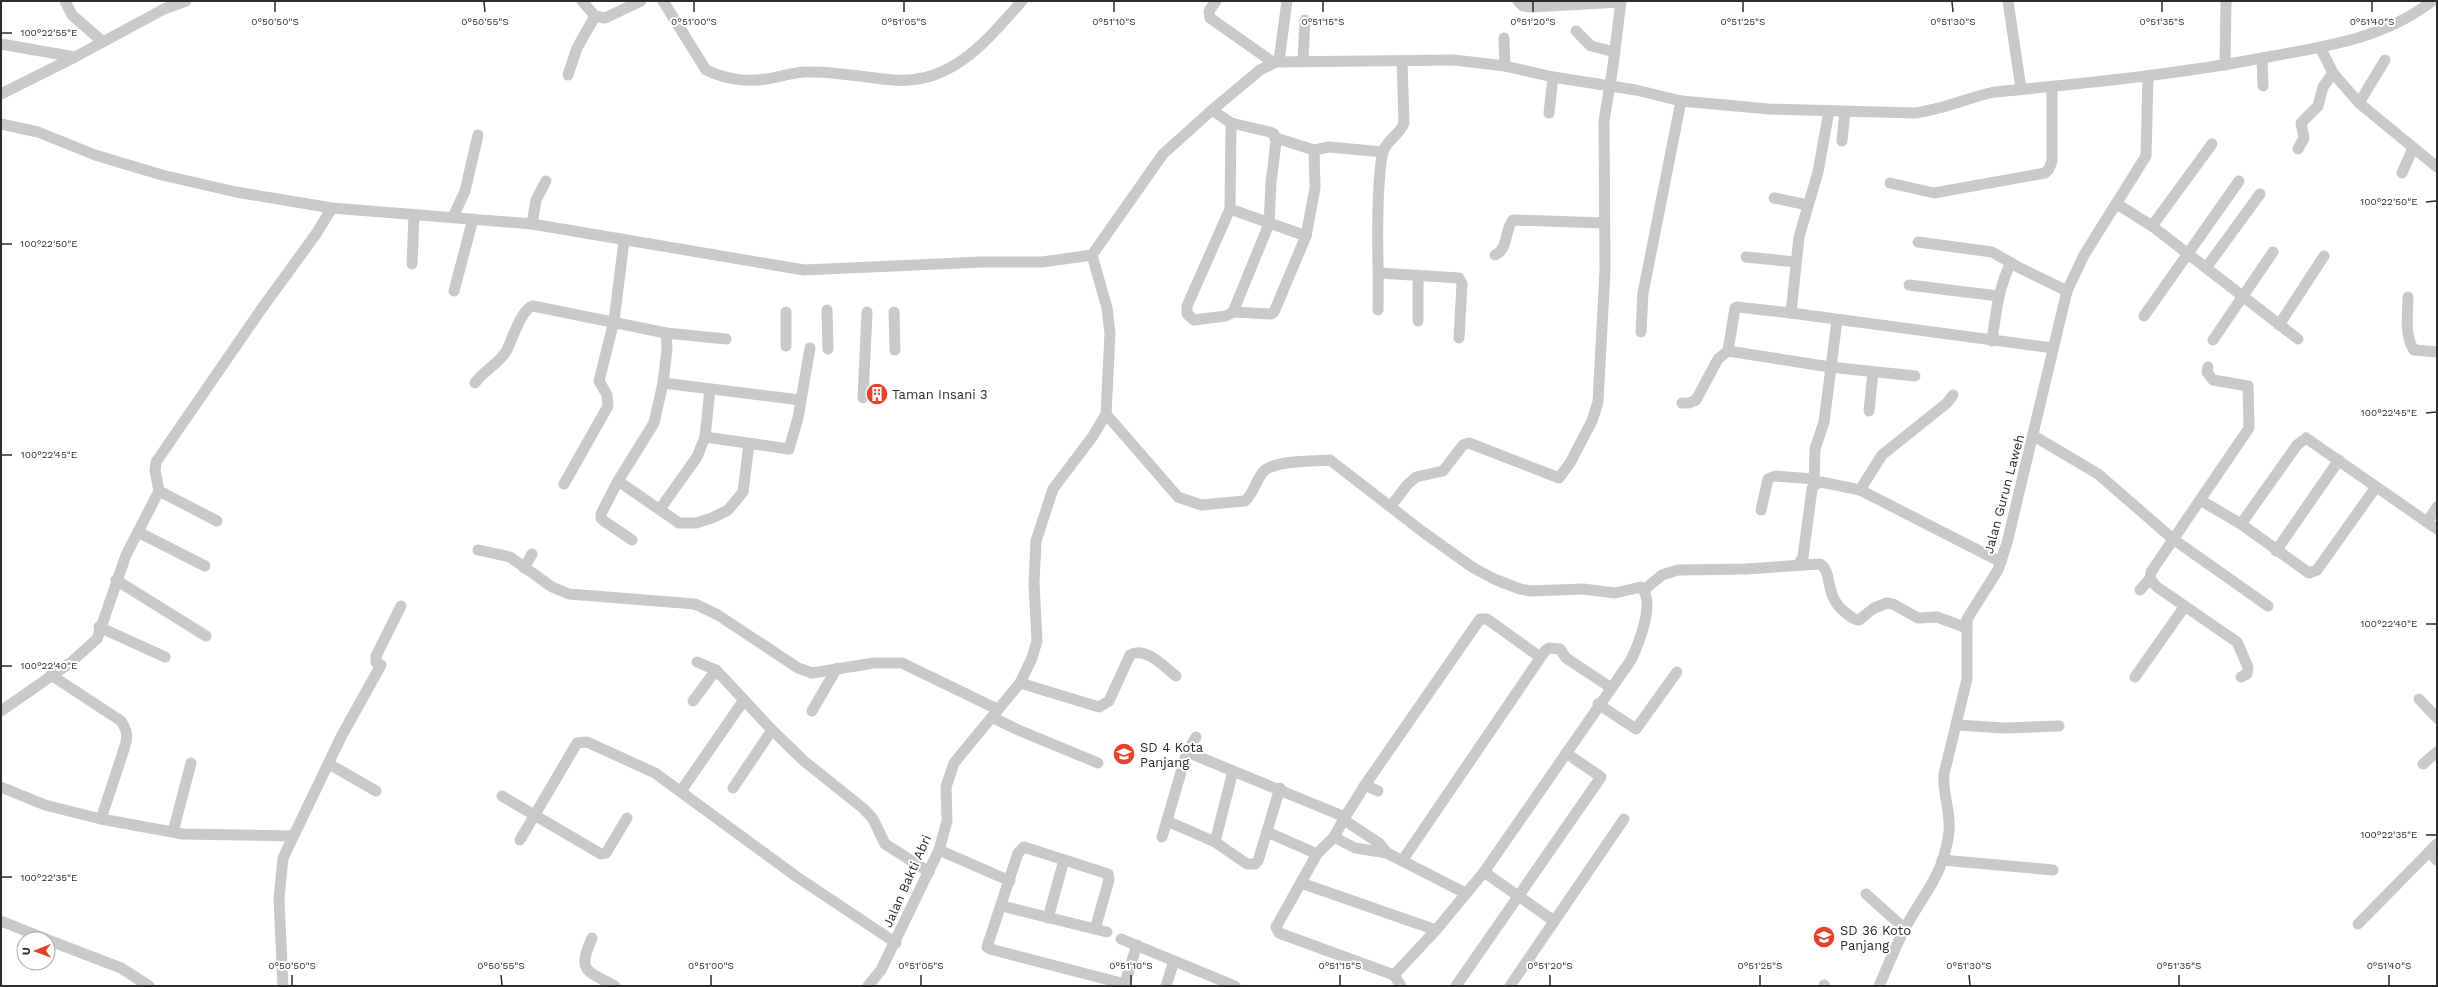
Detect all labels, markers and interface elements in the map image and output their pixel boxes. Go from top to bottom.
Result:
text: 0°50'50"S [251,16,299,27]
text: 0°50'55"S [461,16,509,27]
text: 0°51'00"S [671,16,717,27]
text: 0°51'05"S [881,16,927,27]
text: 0°51'10"S [1092,16,1136,27]
text: 0°51'15"S [1301,16,1345,27]
text: 0°51'20"S [1510,16,1556,27]
text: 0°51'25"S [1721,16,1765,27]
text: 0°51'30"S [1930,16,1976,27]
text: 0°51'35"S [2140,16,2184,27]
text: 0°51'40"S [2350,16,2394,27]
text: 100°22'55"E [21,27,78,38]
text: 100°22'50"E [2360,196,2418,207]
text: 100°22'50"E [20,238,78,249]
building icon: Taman Insani 3 [864,381,890,407]
place label: Taman Insani 3 [892,387,988,402]
text: 100°22'45"E [2361,407,2417,418]
street label: Jalan Gurun Laweh [1981,433,2027,555]
text: 100°22'45"E [21,449,77,460]
text: 100°22'40"E [2361,618,2417,629]
text: 100°22'40"E [21,660,77,671]
place label: SD 4 Kota Panjang [1140,740,1204,770]
school or university icon: SD 4 Kota Panjang [1111,741,1137,767]
text: 100°22'35"E [2361,829,2418,840]
street label: Jalan Bakti Abri [880,832,934,930]
text: 100°22'35"E [21,872,78,883]
place label: SD 36 Koto Panjang [1840,923,1911,953]
school or university icon: SD 36 Koto Panjang [1811,924,1837,950]
north arrow [16,931,56,971]
text: U [20,947,33,955]
text: 0°50'50"S [268,960,316,971]
text: 0°50'55"S [477,960,525,971]
text: 0°51'00"S [688,960,734,971]
text: 0°51'05"S [898,960,944,971]
text: 0°51'10"S [1109,960,1153,971]
text: 0°51'15"S [1318,960,1362,971]
text: 0°51'20"S [1527,960,1573,971]
text: 0°51'25"S [1738,960,1782,971]
text: 0°51'30"S [1946,960,1992,971]
text: 0°51'35"S [2157,960,2201,971]
text: 0°51'40"S [2367,960,2411,971]

